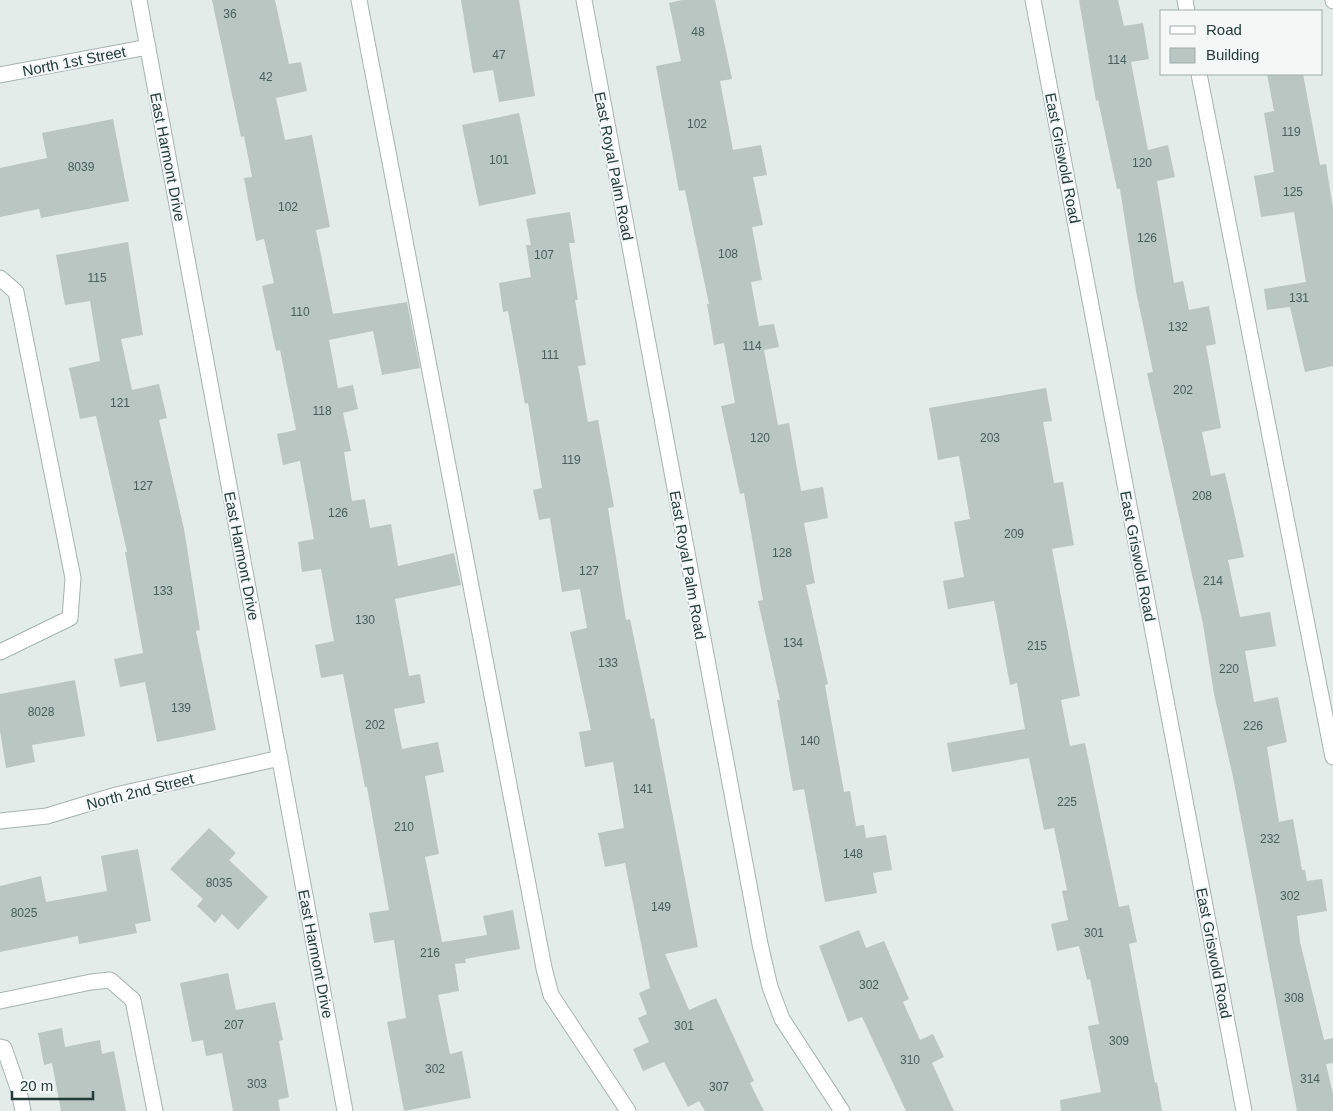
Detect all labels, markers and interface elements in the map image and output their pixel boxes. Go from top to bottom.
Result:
house number: 36 [223,7,237,21]
legend [1160,10,1323,75]
text: Road [1206,21,1242,38]
house number: 48 [691,25,705,39]
street label: North 1st Street [21,42,128,79]
text: Building [1206,46,1259,63]
house number: 47 [492,48,506,62]
house number: 114 [1107,53,1127,67]
house number: 42 [259,70,273,84]
street label: East Royal Palm Road [591,90,637,242]
street label: East Harmont Drive [147,91,189,223]
street label: East Griswold Road [1042,91,1084,225]
house number: 102 [687,117,707,131]
house number: 119 [1281,125,1301,139]
house number: 101 [489,153,509,167]
house number: 120 [1132,156,1152,170]
house number: 8039 [68,160,95,174]
house number: 125 [1283,185,1303,199]
house number: 102 [278,200,298,214]
house number: 126 [1137,231,1157,245]
house number: 108 [718,247,738,261]
house number: 107 [534,248,554,262]
house number: 115 [87,271,107,285]
house number: 131 [1289,291,1309,305]
house number: 110 [290,305,310,319]
house number: 132 [1168,320,1188,334]
house number: 114 [742,339,762,353]
house number: 111 [541,348,559,362]
house number: 202 [1173,383,1193,397]
house number: 121 [110,396,130,410]
house number: 118 [312,404,332,418]
house number: 120 [750,431,770,445]
house number: 203 [980,431,1000,445]
house number: 119 [561,453,581,467]
house number: 127 [133,479,153,493]
street label: East Royal Palm Road [667,489,709,641]
street label: East Griswold Road [1117,489,1159,623]
house number: 208 [1192,489,1212,503]
street label: East Harmont Drive [221,490,263,622]
house number: 126 [328,506,348,520]
house number: 209 [1004,527,1024,541]
house number: 128 [772,546,792,560]
house number: 127 [579,564,599,578]
house number: 214 [1203,574,1223,588]
house number: 133 [153,584,173,598]
house number: 130 [355,613,375,627]
house number: 134 [783,636,803,650]
house number: 215 [1027,639,1047,653]
house number: 133 [598,656,618,670]
house number: 220 [1219,662,1239,676]
house number: 139 [171,701,191,715]
house number: 8028 [28,705,55,719]
house number: 202 [365,718,385,732]
house number: 226 [1243,719,1263,733]
house number: 140 [800,734,820,748]
street label: North 2nd Street [85,769,196,813]
house number: 141 [633,782,653,796]
house number: 225 [1057,795,1077,809]
house number: 210 [394,820,414,834]
house number: 232 [1260,832,1280,846]
house number: 148 [843,847,863,861]
house number: 8035 [206,876,233,890]
street label: East Griswold Road [1193,886,1235,1020]
street label: East Harmont Drive [295,888,337,1020]
house number: 302 [1280,889,1300,903]
house number: 149 [651,900,671,914]
house number: 8025 [11,906,38,920]
house number: 301 [1084,926,1104,940]
house number: 216 [420,946,440,960]
house number: 302 [859,978,879,992]
house number: 308 [1284,991,1304,1005]
house number: 207 [224,1018,244,1032]
house number: 301 [674,1019,694,1033]
house number: 309 [1109,1034,1129,1048]
house number: 310 [900,1053,920,1067]
house number: 302 [425,1062,445,1076]
scale bar [12,1068,94,1100]
house number: 314 [1300,1072,1320,1086]
text: 20 m [20,1077,53,1094]
house number: 303 [247,1077,267,1091]
house number: 307 [709,1080,729,1094]

